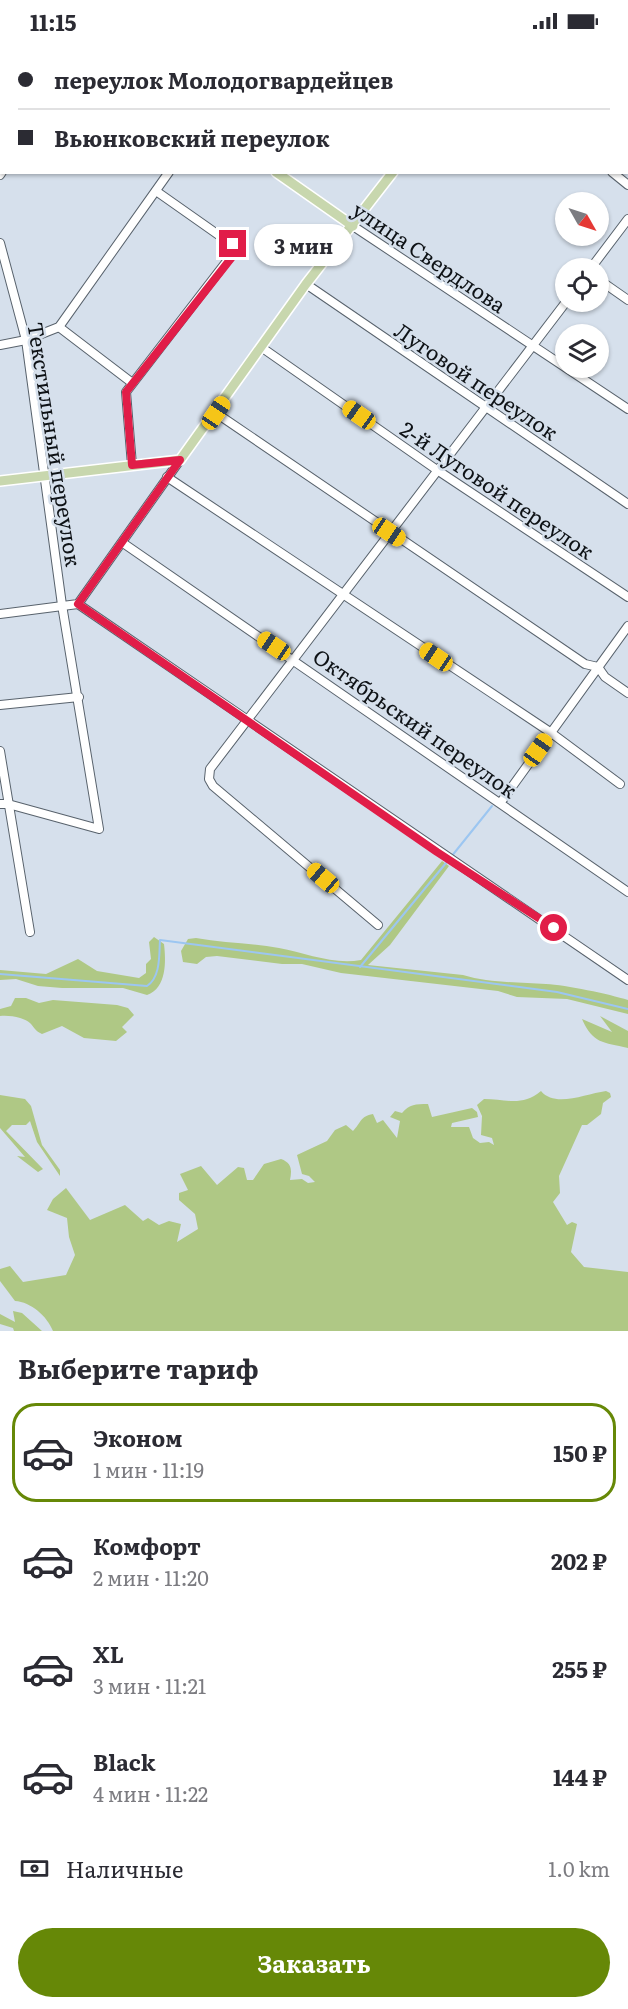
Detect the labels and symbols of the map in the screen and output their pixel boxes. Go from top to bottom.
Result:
north arrow [555,192,609,246]
street label: улица Свердлова [347,193,514,319]
callout: 3 мин [254,223,353,265]
route end [219,230,246,257]
street label: Луговой переулок [389,314,565,447]
street label: Текстильный переулок [21,320,91,569]
car [198,393,234,433]
car [339,397,379,433]
street label: 2-й Луговой переулок [395,412,602,566]
car [369,514,409,550]
car [254,628,294,664]
car [416,639,456,675]
street label: Октябрьский переулок [308,640,525,805]
car [520,730,556,770]
car [303,860,343,896]
route start [540,914,567,941]

